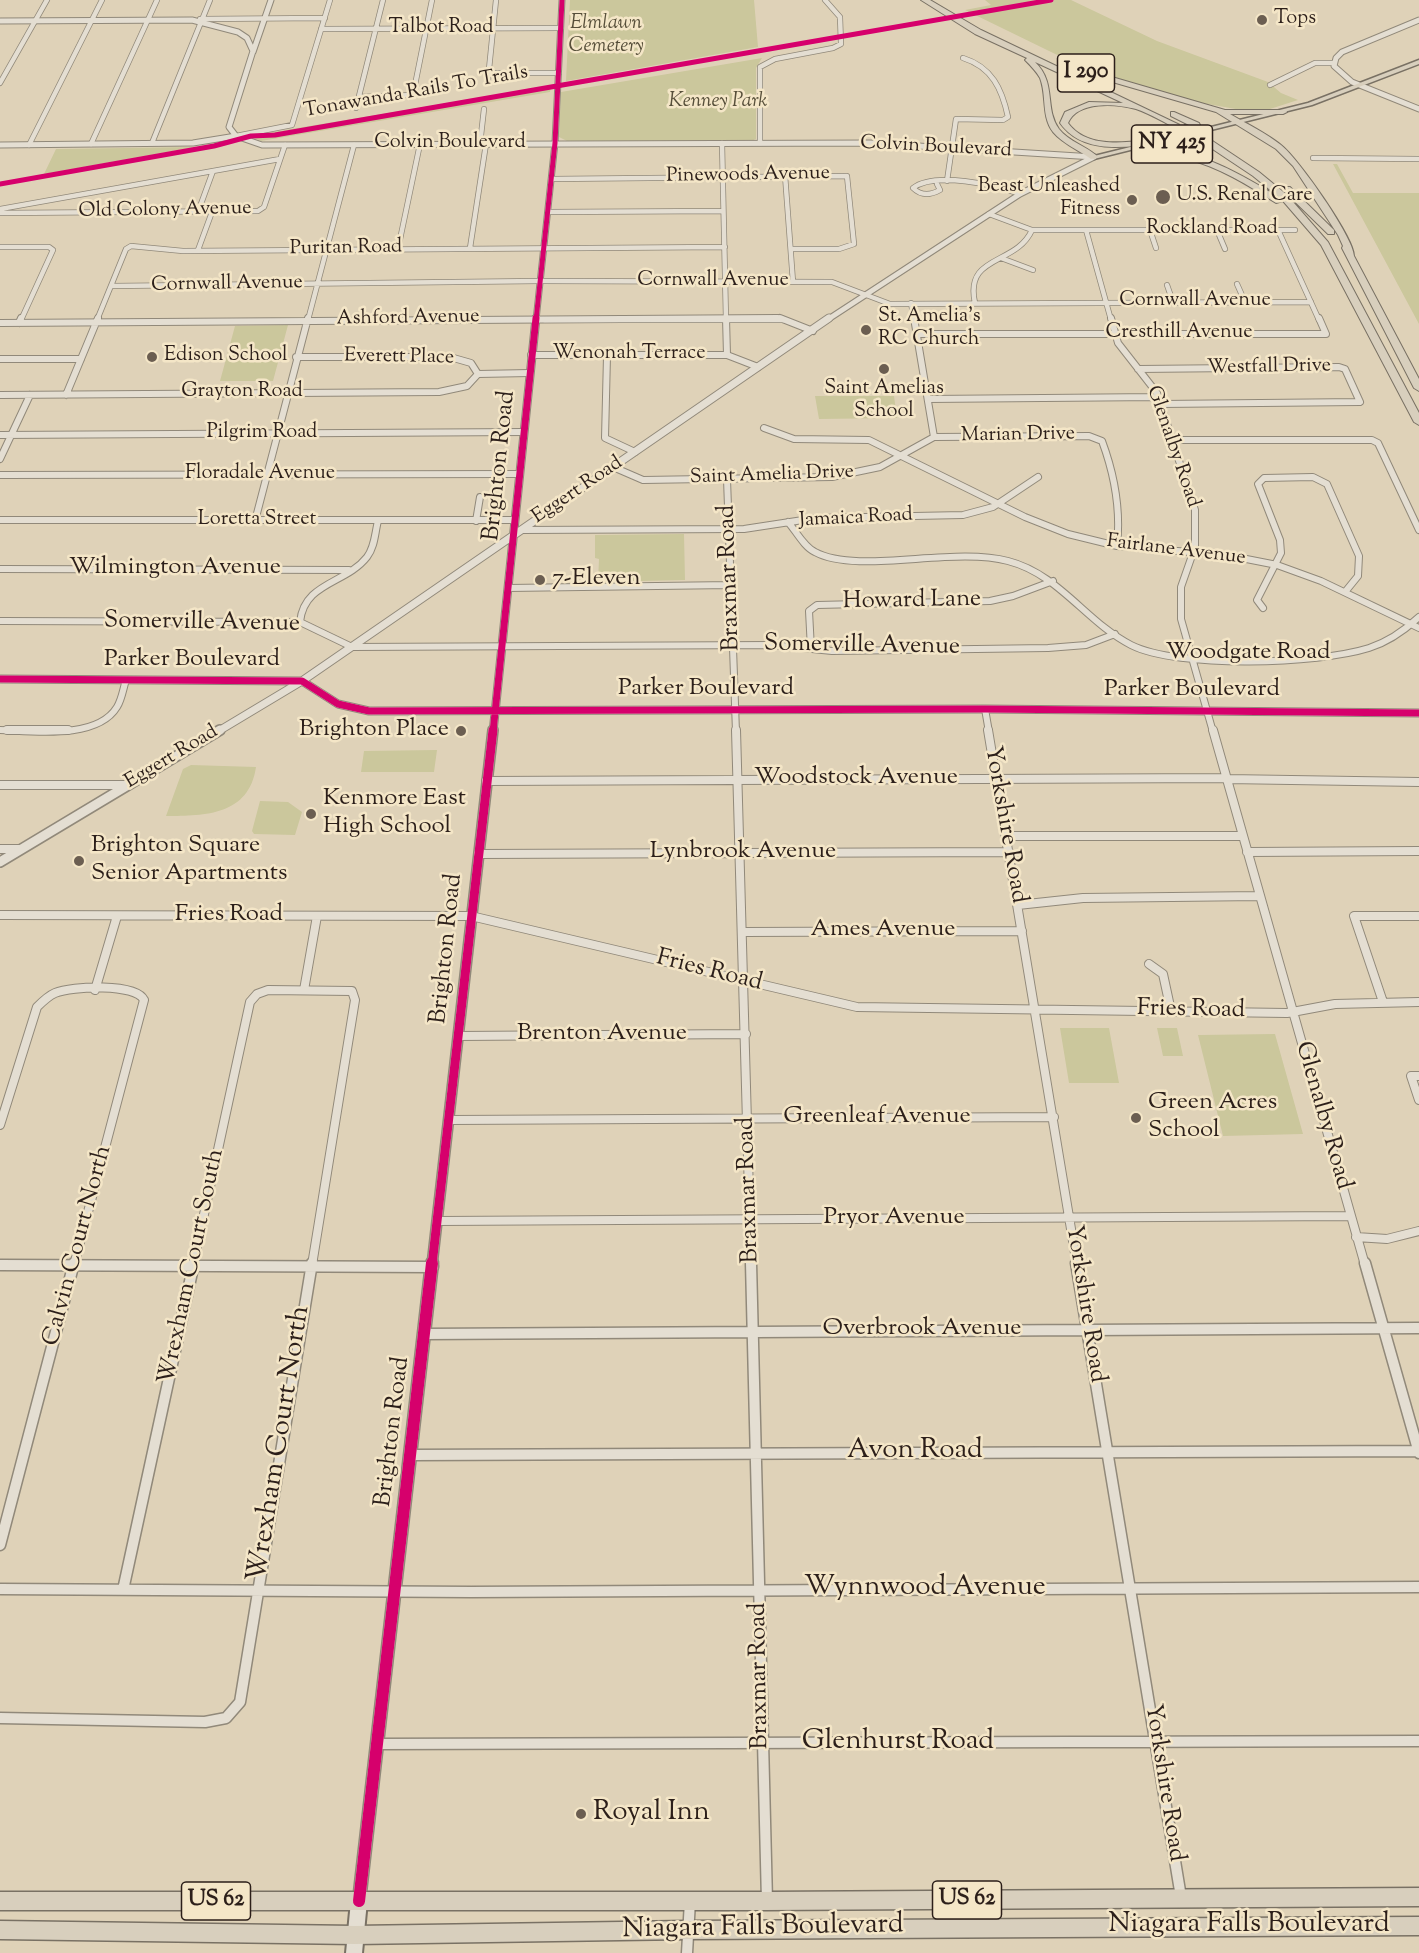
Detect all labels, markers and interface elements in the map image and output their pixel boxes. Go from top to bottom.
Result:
place label: Tops [1274,8,1316,32]
park label: Elmlawn Cemetery [568,13,644,60]
marker: Tops [1255,13,1269,27]
street label: Talbot Road [388,17,494,41]
road number: I 290 [1058,54,1114,92]
street label: Tonawanda Rails To Trails [302,61,530,125]
park label: Kenney Park [669,91,767,115]
road number: NY 425 [1132,125,1212,163]
street label: Colvin Boulevard [374,132,526,156]
street label: Colvin Boulevard [860,132,1012,164]
street label: Pinewoods Avenue [666,163,830,189]
place label: Beast Unleashed Fitness [978,176,1120,223]
place label: U.S. Renal Care [1176,185,1312,209]
marker: U.S. Renal Care [1154,188,1172,206]
marker: Beast Unleashed Fitness [1125,193,1139,207]
street label: Old Colony Avenue [78,197,252,225]
street label: Rockland Road [1146,218,1278,242]
street label: Puritan Road [289,236,403,262]
street label: Cornwall Avenue [637,270,789,294]
street label: Cornwall Avenue [151,272,303,298]
street label: Cornwall Avenue [1119,290,1271,314]
street label: Ashford Avenue [336,306,480,332]
place label: St. Amelia's RC Church [878,306,981,353]
street label: Cresthill Avenue [1105,322,1253,346]
marker: St. Amelia's RC Church [859,323,873,337]
street label: Wenonah Terrace [552,343,706,367]
place label: Edison School [164,345,288,369]
street label: Everett Place [344,345,454,371]
marker: Edison School [145,350,159,364]
street label: Westfall Drive [1207,355,1331,381]
marker: Saint Amelias School [877,362,891,376]
place label: Saint Amelias School [824,378,944,425]
street label: Grayton Road [181,381,303,405]
street label: Glenalby Road [1140,383,1204,511]
street label: Brighton Road [479,389,523,543]
street label: Pilgrim Road [207,422,317,446]
street label: Marian Drive [961,423,1075,449]
street label: Eggert Road [528,452,628,530]
street label: Saint Amelia Drive [690,461,854,491]
street label: Floradale Avenue [185,463,335,487]
street label: Braxmar Road [714,504,748,652]
street label: Jamaica Road [799,504,913,534]
street label: Loretta Street [198,509,316,533]
street label: Fairlane Avenue [1105,531,1247,571]
street label: Wilmington Avenue [69,555,281,583]
place label: 7-Eleven [552,566,641,594]
marker: 7-Eleven [533,573,547,587]
street label: Howard Lane [843,586,981,618]
street label: Somerville Avenue [104,608,300,640]
street label: Somerville Avenue [764,631,960,663]
street label: Woodgate Road [1166,640,1330,668]
street label: Parker Boulevard [104,647,280,675]
street label: Parker Boulevard [618,676,794,704]
street label: Parker Boulevard [1104,677,1280,705]
place label: Brighton Place [299,717,449,745]
street label: Eggert Road [121,721,223,795]
marker: Brighton Place [454,724,468,738]
street label: Yorkshire Road [976,744,1032,906]
street label: Woodstock Avenue [754,765,958,793]
place label: Kenmore East High School [323,786,466,842]
marker: Kenmore East High School [304,807,318,821]
place label: Brighton Square Senior Apartments [91,833,287,889]
street label: Lynbrook Avenue [650,839,836,867]
marker: Brighton Square Senior Apartments [72,854,86,868]
street label: Brighton Road [426,872,470,1026]
street label: Fries Road [175,902,283,930]
street label: Ames Avenue [810,917,956,945]
street label: Fries Road [653,945,765,999]
street label: Fries Road [1137,996,1245,1026]
street label: Brenton Avenue [517,1021,687,1049]
street label: Glenalby Road [1287,1039,1357,1193]
place label: Green Acres School [1148,1090,1277,1146]
street label: Greenleaf Avenue [783,1104,971,1132]
marker: Green Acres School [1129,1111,1143,1125]
street label: Braxmar Road [733,1116,767,1264]
street label: Calvin Court North [38,1143,120,1349]
street label: Wrexham Court South [154,1147,232,1387]
street label: Pryor Avenue [823,1205,965,1233]
street label: Yorkshire Road [1057,1223,1111,1385]
street label: Wrexham Court North [243,1303,319,1585]
street label: Overbrook Avenue [823,1316,1021,1344]
street label: Brighton Road [371,1355,417,1509]
street label: Avon Road [847,1435,983,1469]
street label: Wynnwood Avenue [804,1572,1046,1606]
street label: Braxmar Road [745,1602,777,1750]
street label: Yorkshire Road [1136,1702,1190,1864]
street label: Glenhurst Road [802,1726,994,1760]
place label: Royal Inn [593,1797,710,1831]
marker: Royal Inn [574,1807,588,1821]
road number: US 62 [932,1881,1002,1919]
road number: US 62 [182,1882,250,1920]
street label: Niagara Falls Boulevard [1108,1909,1390,1943]
street label: Niagara Falls Boulevard [622,1910,904,1948]

